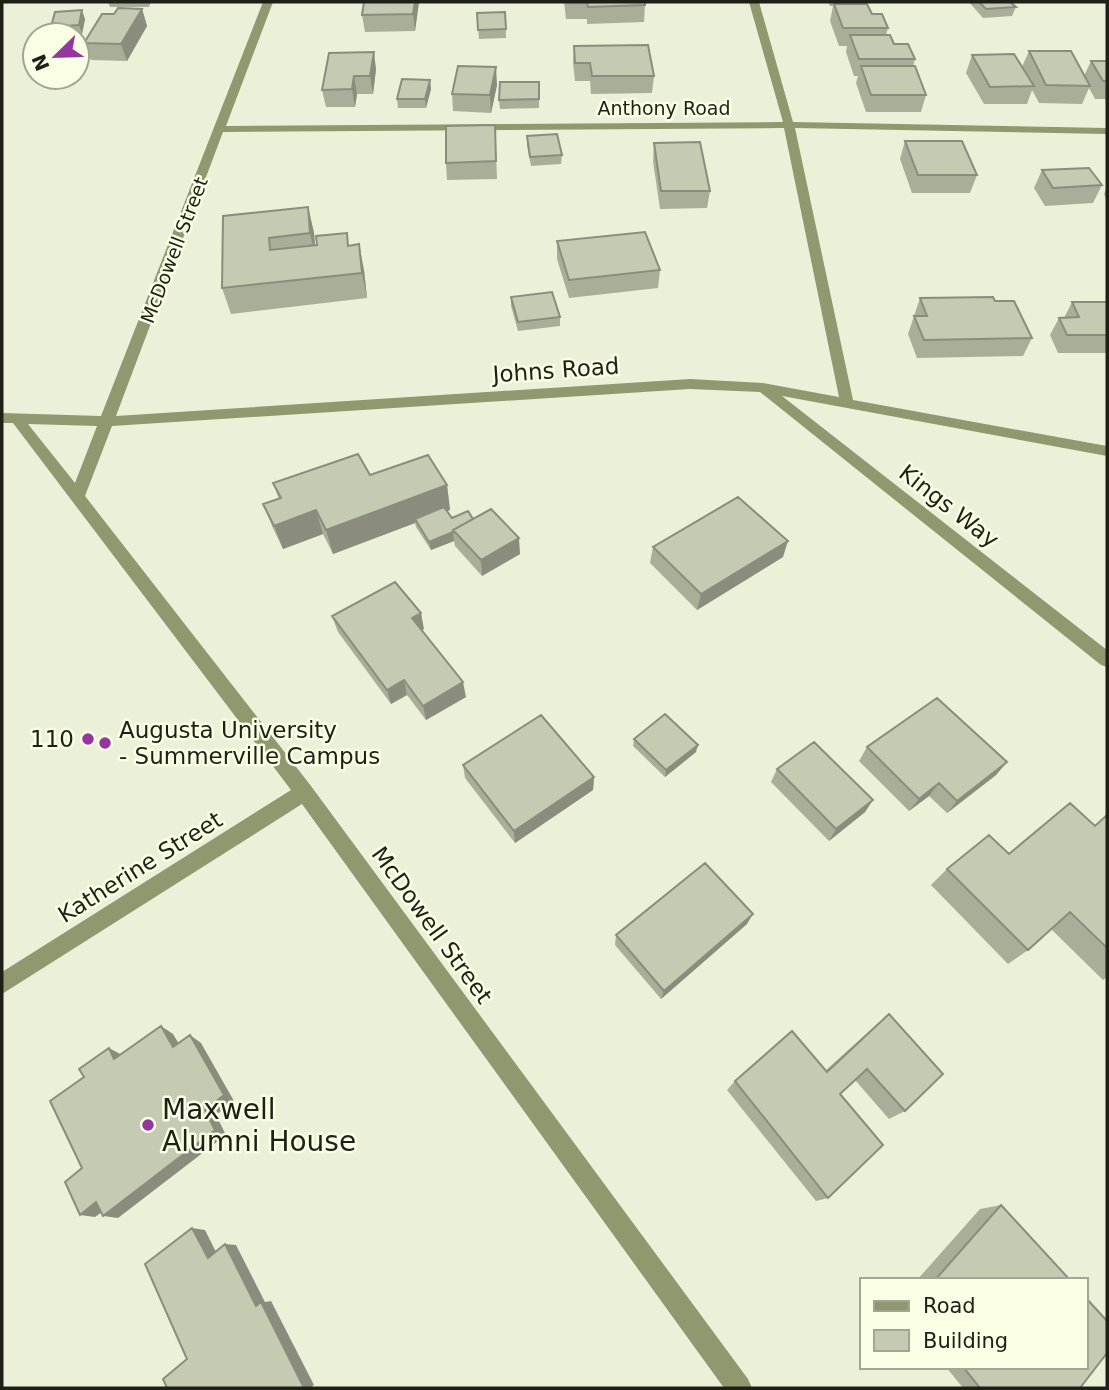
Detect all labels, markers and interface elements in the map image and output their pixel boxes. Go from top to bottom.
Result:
north arrow [21,21,91,91]
text: N [27,51,54,74]
street label: Anthony Road [597,97,731,119]
street label: McDowell Street [136,174,212,326]
street label: Johns Road [490,353,620,388]
street label: Kings Way [894,459,1004,553]
place label: Augusta University - Summerville Campus [119,717,380,769]
place label: 110 [30,726,74,752]
marker: 110 [80,731,96,747]
marker: Augusta University - Summerville Campus [97,735,113,751]
street label: Katherine Street [53,806,227,928]
street label: McDowell Street [366,842,498,1008]
place label: Maxwell Alumni House [162,1093,356,1158]
marker: Maxwell Alumni House [140,1117,156,1133]
legend [860,1278,1088,1369]
text: Road [923,1294,976,1318]
text: Building [923,1329,1008,1353]

